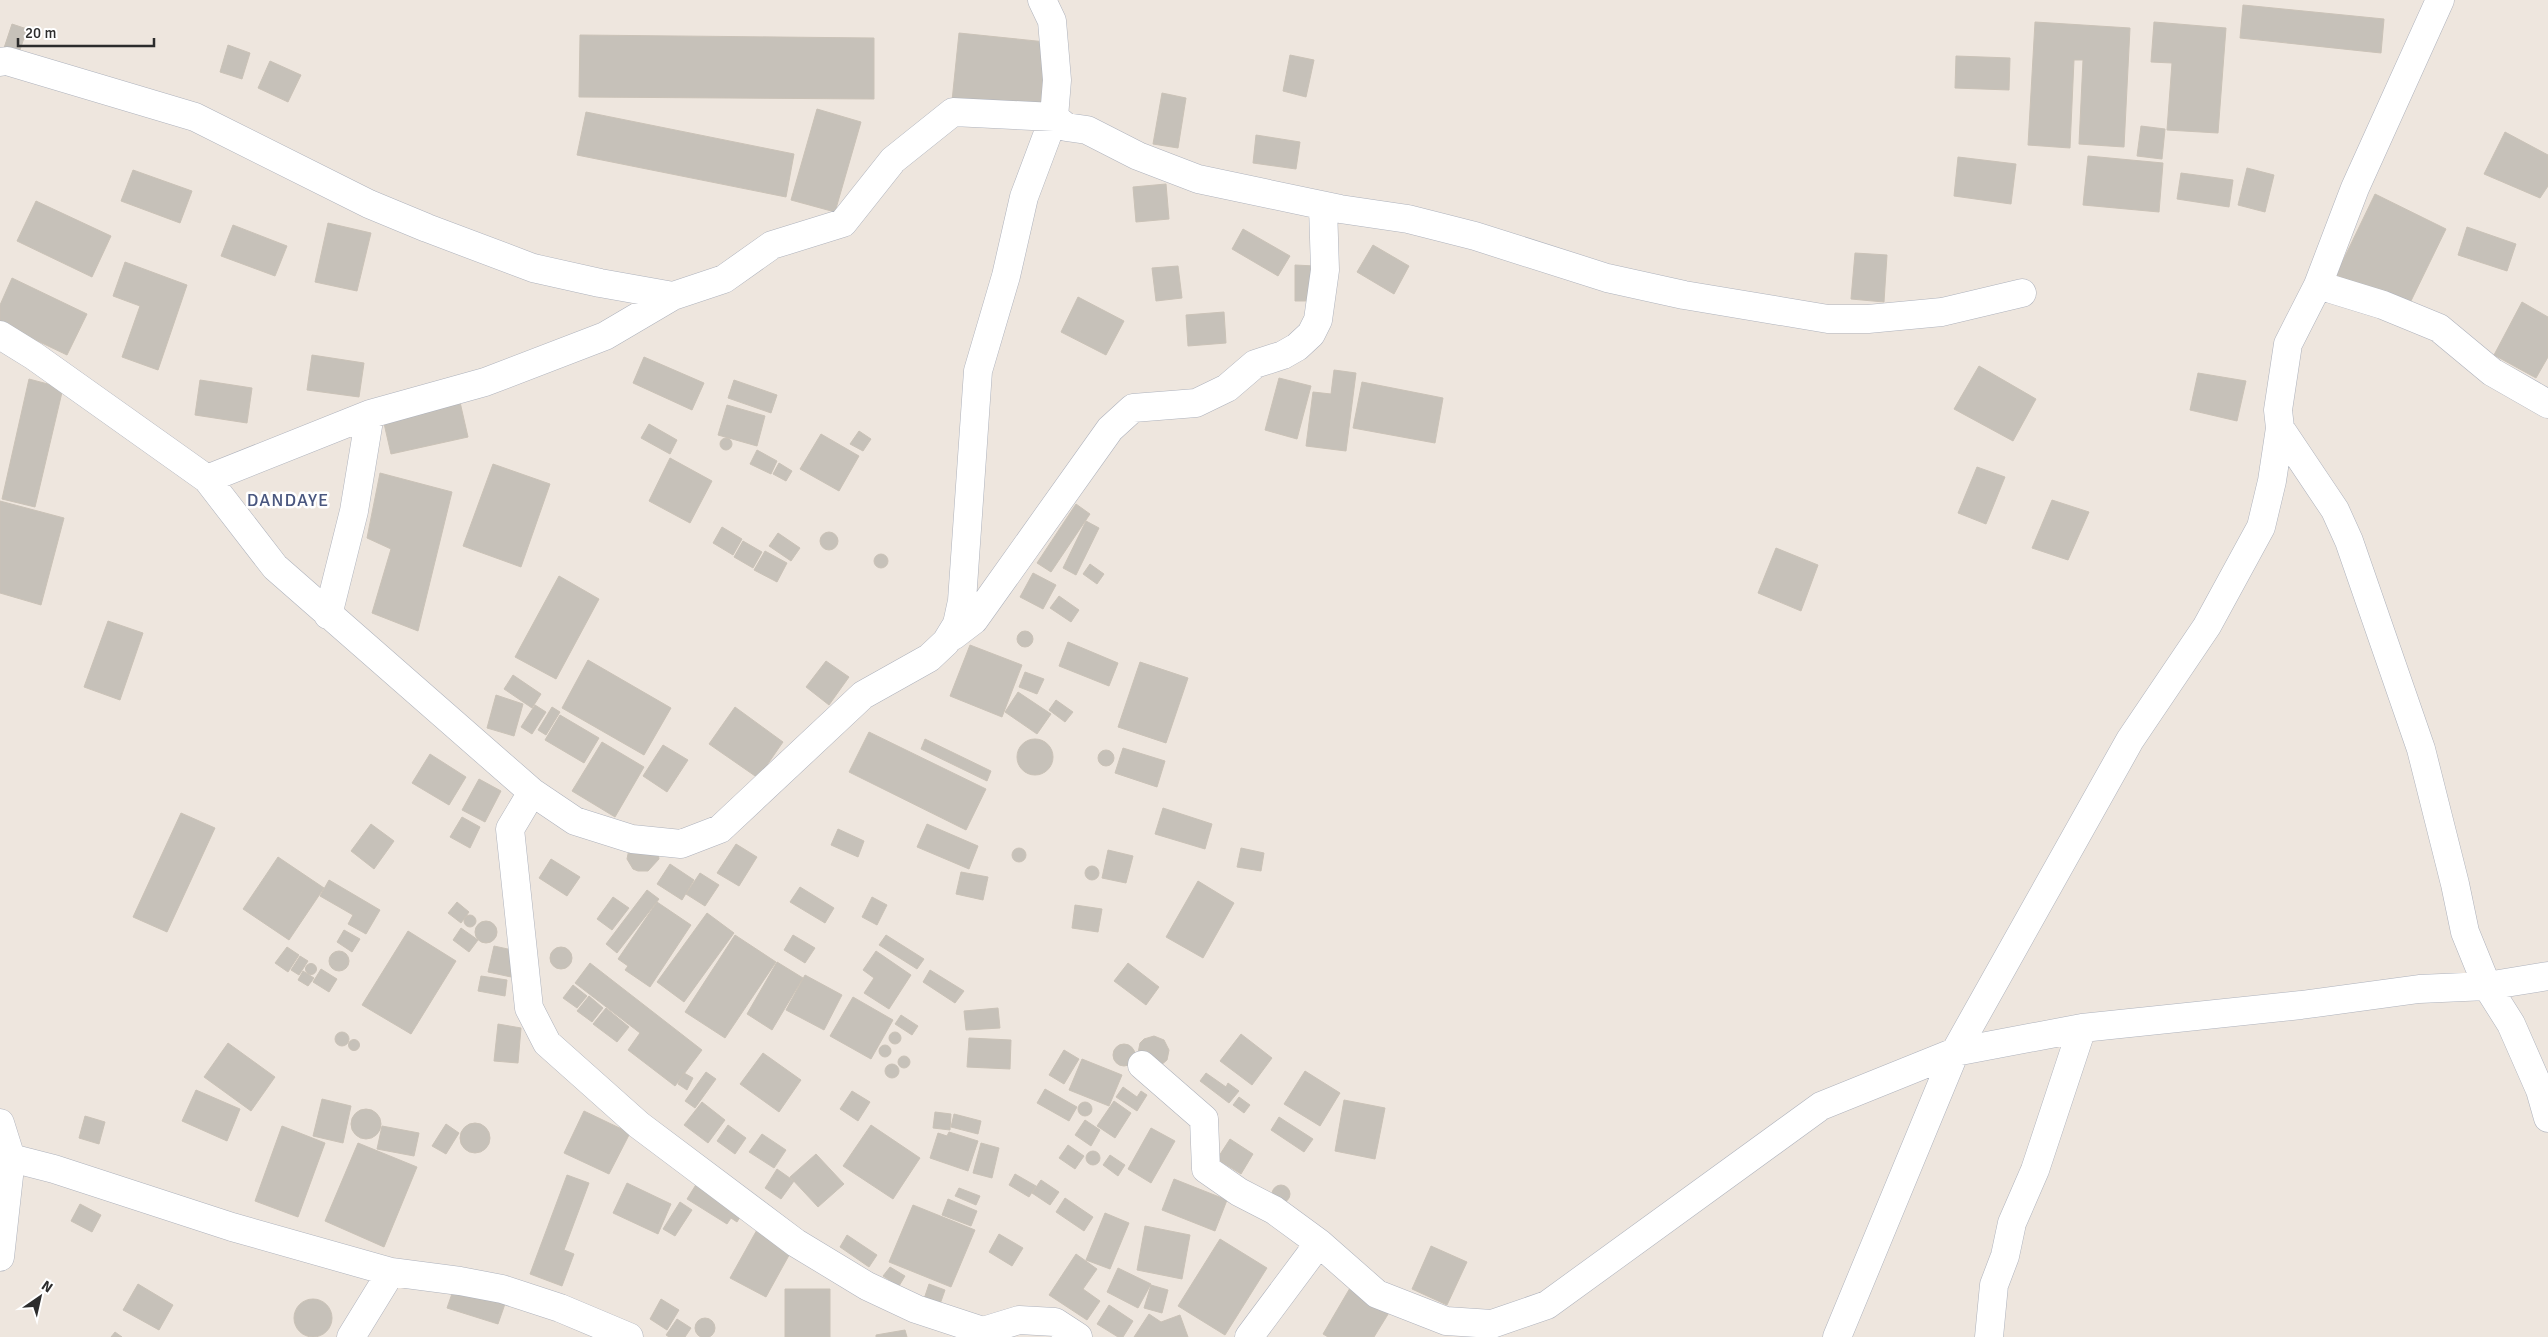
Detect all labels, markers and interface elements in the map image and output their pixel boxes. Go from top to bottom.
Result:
scale bar [18,15,154,47]
text: 20 m [25,24,56,42]
district label: DANDAYE [247,489,329,511]
north arrow [15,1272,65,1322]
text: N [38,1277,56,1296]

